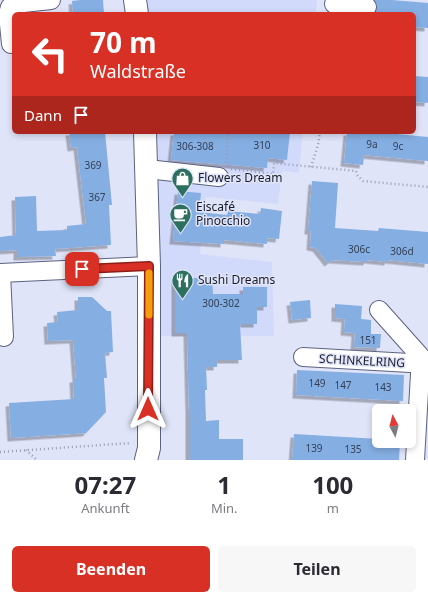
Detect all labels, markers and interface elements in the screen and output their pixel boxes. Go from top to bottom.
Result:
text: 70 m [90,23,157,61]
icon: left [24,28,76,80]
text: Waldstraße [90,59,186,83]
icon: arrive [70,104,92,126]
text: Dann [24,105,62,125]
house number: 9a [366,137,378,151]
house number: 310 [253,138,271,152]
house number: 306-308 [176,139,214,153]
house number: 9c [393,139,403,153]
house number: 369 [84,158,102,172]
shop icon: Flowers Dream [170,165,196,198]
place label: Flowers Dream [198,169,283,186]
house number: 367 [88,190,106,204]
place label: Eiscafé Pinocchio [196,198,250,229]
cafe icon: Eiscafé Pinocchio [168,201,194,234]
house number: 306c [348,242,370,256]
house number: 306d [390,244,414,258]
pin [65,252,99,286]
icon: arrive [71,258,93,280]
restaurant icon: Sushi Dreams [170,267,196,300]
place label: Sushi Dreams [198,271,276,288]
house number: 300-302 [202,296,240,310]
house number: 151 [359,333,377,347]
street label: SCHINKELRING [319,350,405,371]
house number: 149 [308,376,326,390]
house number: 147 [334,378,352,392]
house number: 143 [374,380,392,394]
position arrow [127,388,169,430]
north arrow [372,404,416,448]
map controls [372,404,416,448]
house number: 139 [305,441,323,455]
house number: 135 [344,442,362,456]
text: 07:27 [75,468,136,501]
text: 1 [217,468,231,501]
text: 100 [312,468,353,501]
text: Ankunft [81,499,130,517]
text: Min. [211,499,238,517]
text: m [327,499,339,517]
button: Beenden [12,546,210,592]
button: Teilen [218,546,416,592]

